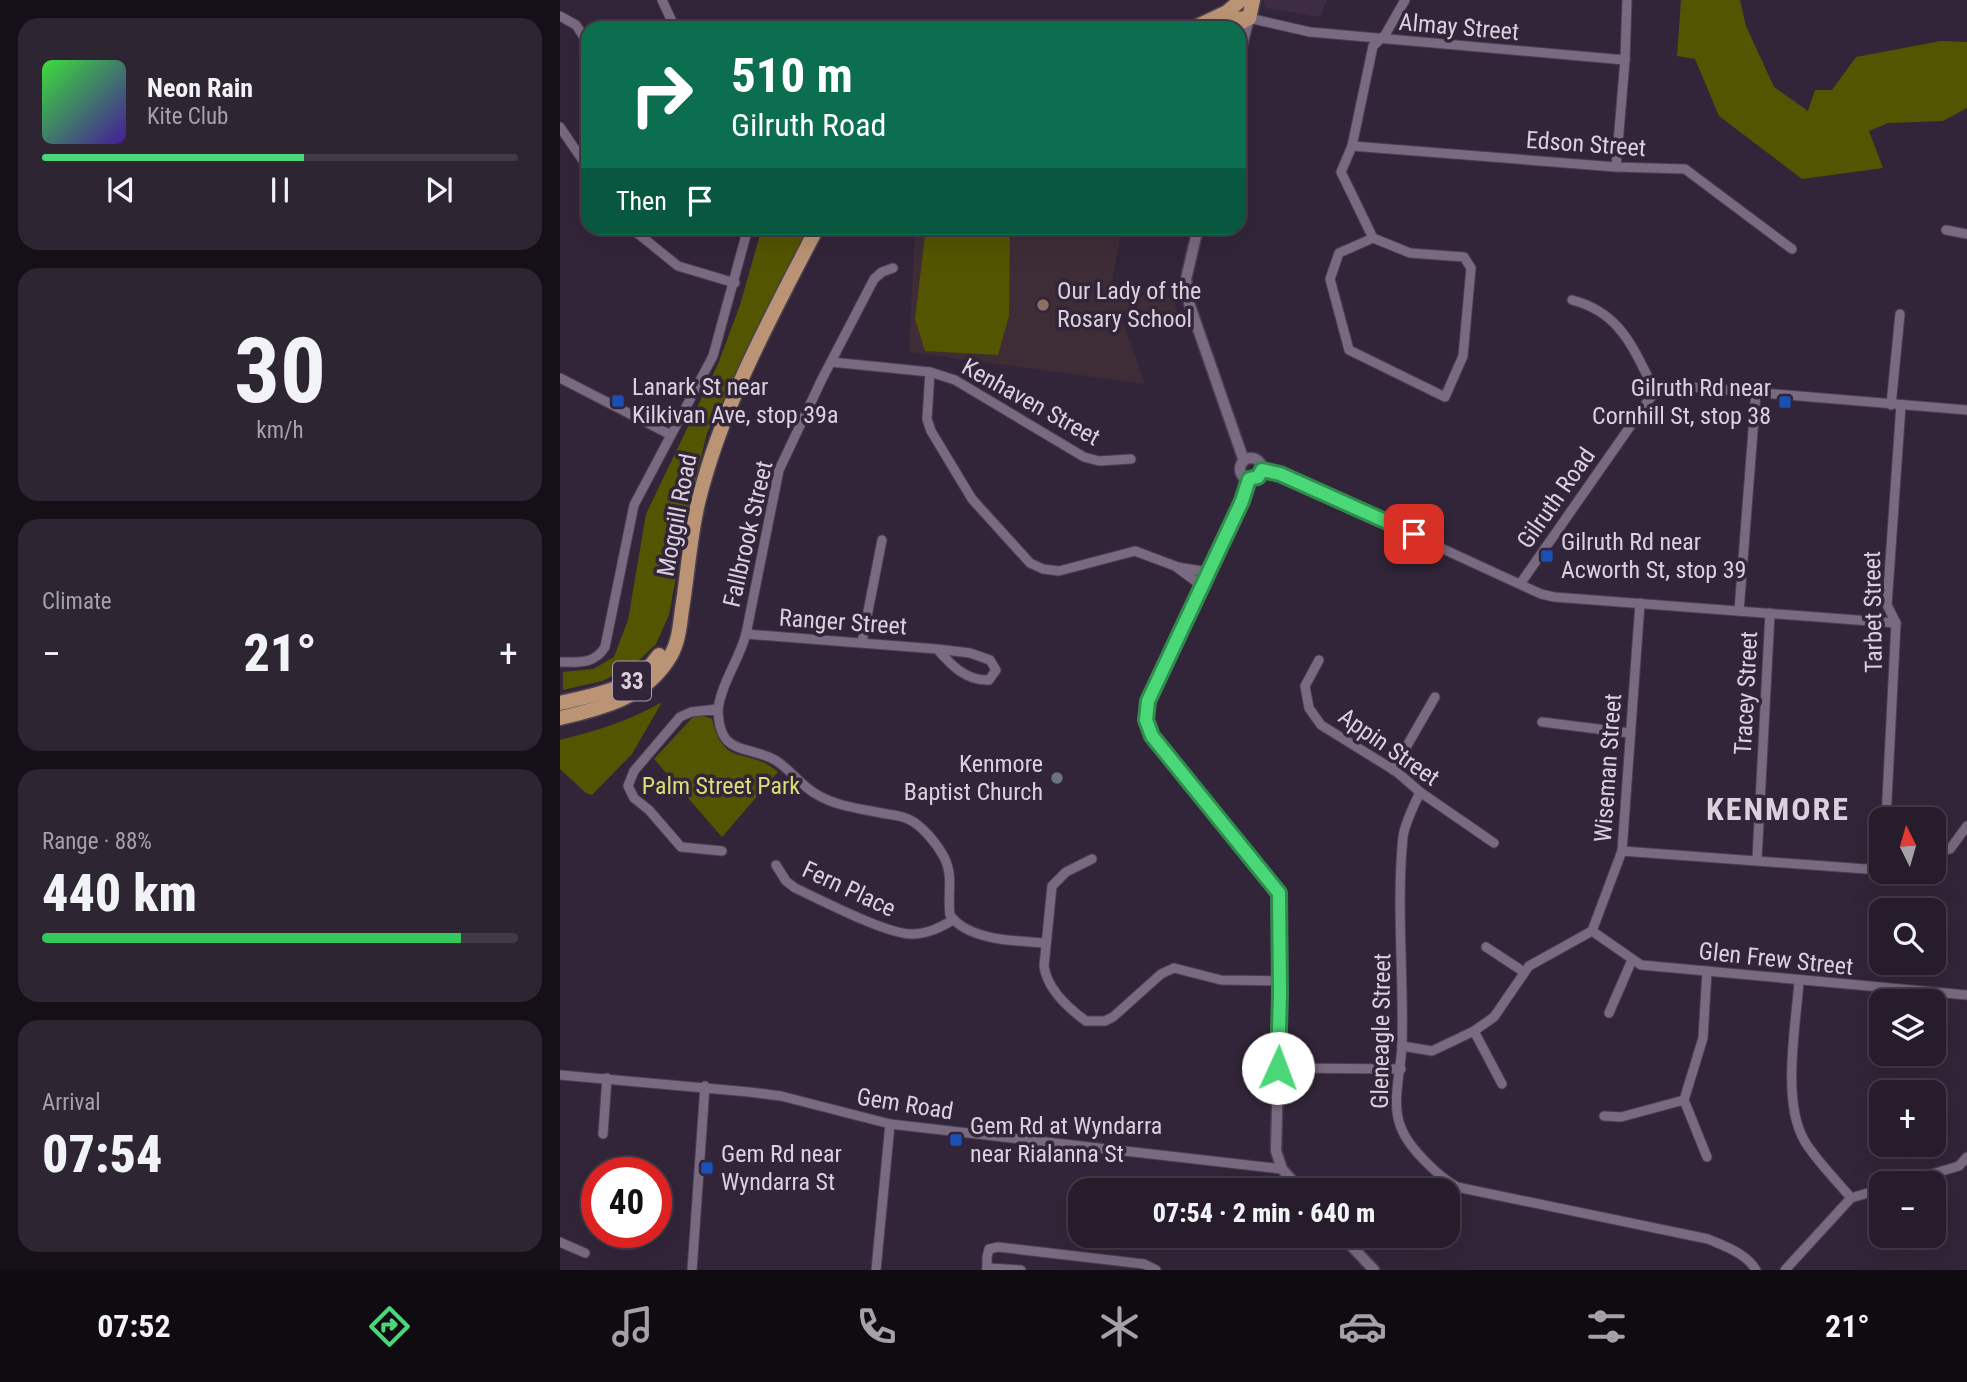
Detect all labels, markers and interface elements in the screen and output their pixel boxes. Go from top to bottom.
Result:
street label: Almay Street [1398,8,1520,46]
text: 510 m [731,47,853,104]
icon: right [616,49,707,140]
text: Neon Rain [147,73,253,103]
text: Kite Club [147,103,228,130]
text: Gilruth Road [731,106,886,144]
street label: Edson Street [1525,126,1647,162]
icon: previous [102,171,140,209]
icon: pause [261,171,299,209]
icon: next [420,171,458,209]
icon: arrive [681,182,719,220]
text: Then [616,186,667,216]
place label: Our Lady of the Rosary School [1057,277,1201,333]
marker: Our Lady of the Rosary School [1035,297,1051,313]
text: 30 [234,318,326,424]
street label: Kenhaven Street [957,353,1105,451]
place label: Lanark St near Kilkivan Ave, stop 39a [632,373,838,429]
place label: Gilruth Rd near Cornhill St, stop 38 [1592,374,1771,430]
marker: Lanark St near Kilkivan Ave, stop 39a [610,393,626,409]
marker: Gilruth Rd near Cornhill St, stop 38 [1777,394,1793,410]
text: km/h [256,417,304,444]
street label: Gilruth Road [1511,442,1601,554]
street label: Moggill Road [651,451,703,579]
street label: Fallbrook Street [718,458,778,610]
pin [1384,504,1444,564]
icon: arrive [1395,515,1433,553]
place label: Gilruth Rd near Acworth St, stop 39 [1561,528,1746,584]
marker: Gilruth Rd near Acworth St, stop 39 [1539,548,1555,564]
street label: Tarbet Street [1858,551,1888,673]
text: Climate [42,588,112,615]
street label: Ranger Street [778,604,908,640]
text: 21° [243,623,317,684]
street label: Tracey Street [1729,630,1763,756]
text: − [42,632,61,676]
text: + [499,632,518,676]
road number: 33 [613,662,651,701]
street label: Wiseman Street [1589,693,1627,843]
street label: Appin Street [1333,702,1445,792]
place label: Kenmore Baptist Church [904,750,1043,806]
marker: Kenmore Baptist Church [1049,770,1065,786]
park label: Palm Street Park [642,772,800,800]
district label: KENMORE [1706,790,1850,828]
north arrow [1869,807,1946,884]
map controls [1869,807,1946,1248]
text: Range · 88% [42,828,152,855]
street label: Fern Place [798,855,900,923]
text: 440 km [42,863,197,924]
button: search [1869,898,1946,975]
street label: Glen Frew Street [1697,937,1855,981]
street label: Gleneagle Street [1366,953,1396,1109]
button: layers [1869,989,1946,1066]
position arrow [1241,1031,1315,1105]
button: + [1869,1080,1946,1157]
street label: Gem Road [855,1083,955,1125]
text: Arrival [42,1089,101,1116]
place label: Gem Rd at Wyndarra near Rialanna St [970,1112,1162,1168]
text: 07:54 [42,1124,162,1185]
marker: Gem Rd at Wyndarra near Rialanna St [948,1132,964,1148]
place label: Gem Rd near Wyndarra St [721,1140,842,1196]
speed limit sign: 40 [581,1157,672,1248]
marker: Gem Rd near Wyndarra St [699,1160,715,1176]
button: − [1869,1171,1946,1248]
text: 07:54 · 2 min · 640 m [1153,1198,1375,1228]
icon: directions [365,1302,414,1351]
icon: music [608,1302,657,1351]
icon: phone [852,1302,901,1351]
icon: climate [1095,1302,1144,1351]
icon: car [1338,1302,1387,1351]
icon: filters [1582,1302,1631,1351]
text: 07:52 [97,1307,171,1345]
text: 21° [1825,1307,1870,1345]

